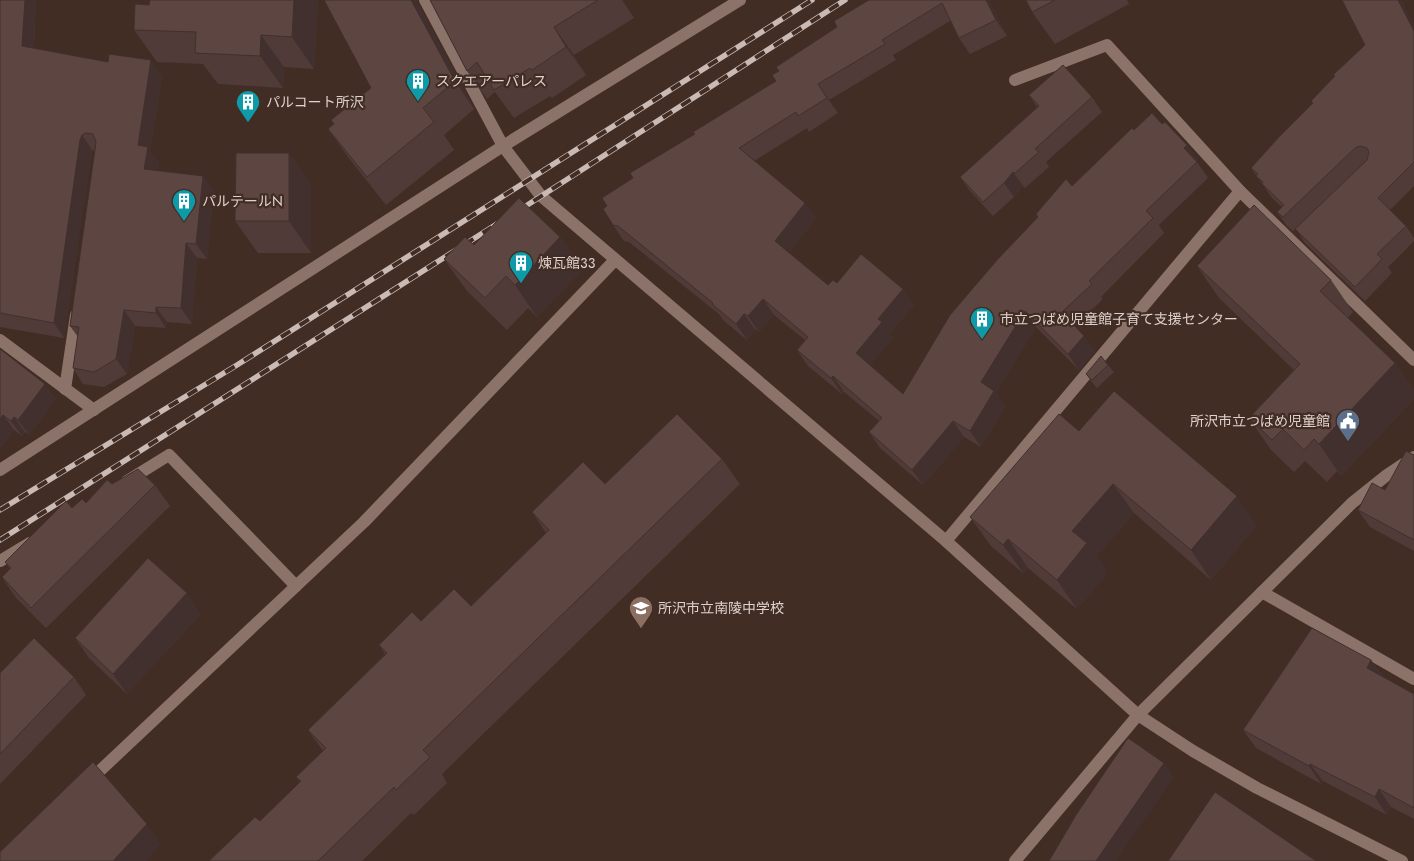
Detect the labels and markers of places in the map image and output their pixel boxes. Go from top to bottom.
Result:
building icon: スクエアーパレス [405,68,431,102]
place label: スクエアーパレス [436,71,547,91]
building icon: パルコート所沢 [235,89,261,123]
place label: パルコート所沢 [266,92,364,112]
building icon: パルテールN [171,188,197,222]
place label: パルテールN [202,191,283,211]
building icon: 煉瓦館33 [508,250,534,284]
place label: 煉瓦館33 [538,253,596,273]
building icon: 市立つばめ児童館子育て支援センター [969,306,995,340]
place label: 市立つばめ児童館子育て支援センター [1000,309,1238,329]
public building icon: 所沢市立つばめ児童館 [1335,408,1361,442]
place label: 所沢市立つばめ児童館 [1190,411,1330,431]
school or university icon: 所沢市立南陵中学校 [628,595,654,629]
place label: 所沢市立南陵中学校 [658,598,784,618]

